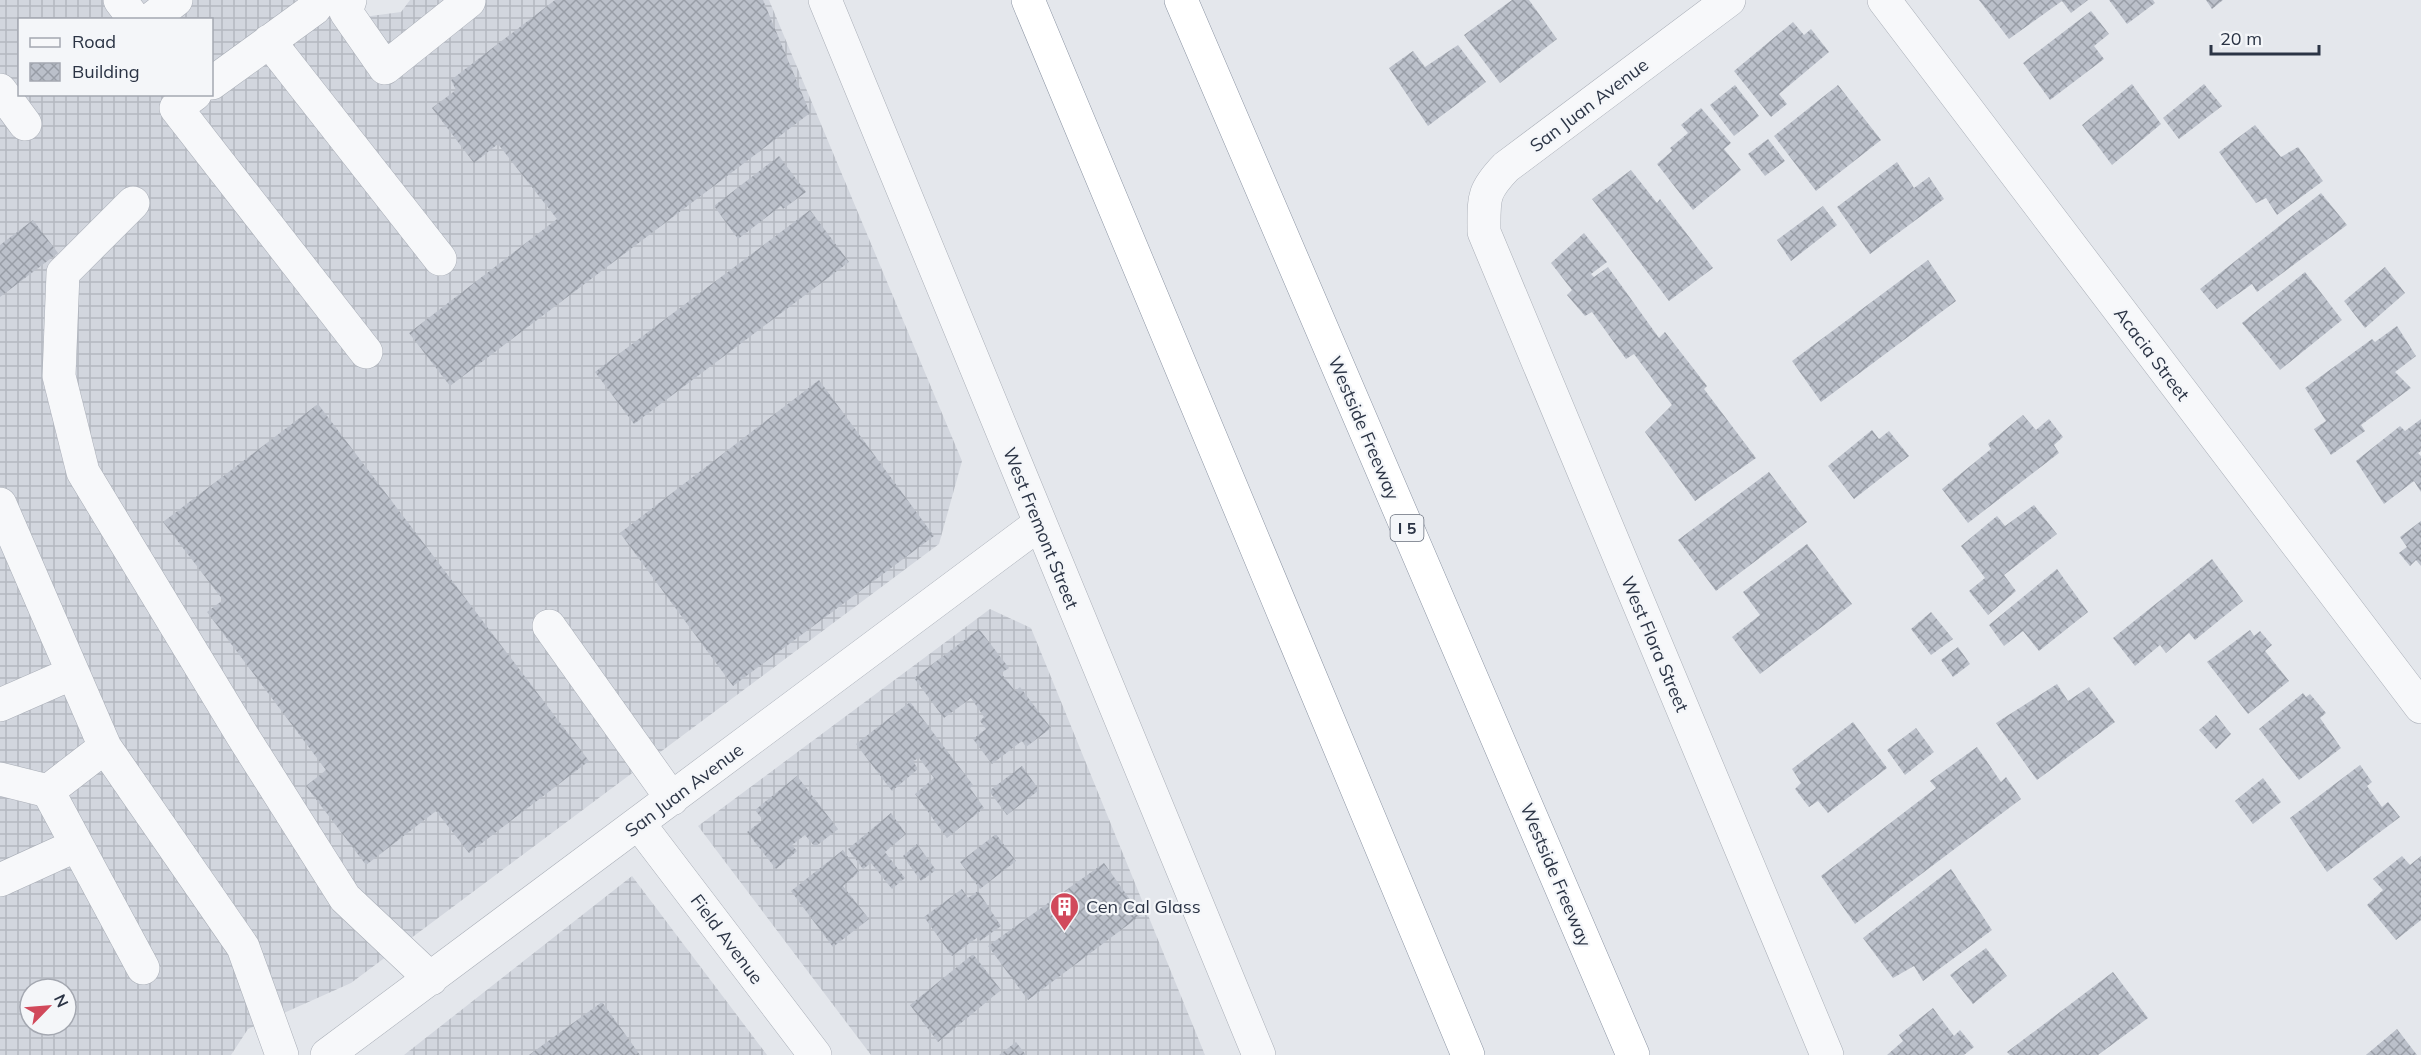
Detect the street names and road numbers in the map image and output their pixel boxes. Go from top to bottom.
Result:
street label: San Juan Avenue [1525,53,1653,157]
street label: Acacia Street [2109,303,2195,405]
street label: Westside Freeway [1323,353,1405,504]
street label: West Fremont Street [998,444,1084,612]
road number: I 5 [1390,515,1424,541]
street label: West Flora Street [1616,573,1694,715]
street label: San Juan Avenue [620,738,748,842]
street label: Westside Freeway [1515,800,1597,951]
street label: Field Avenue [686,889,768,989]

